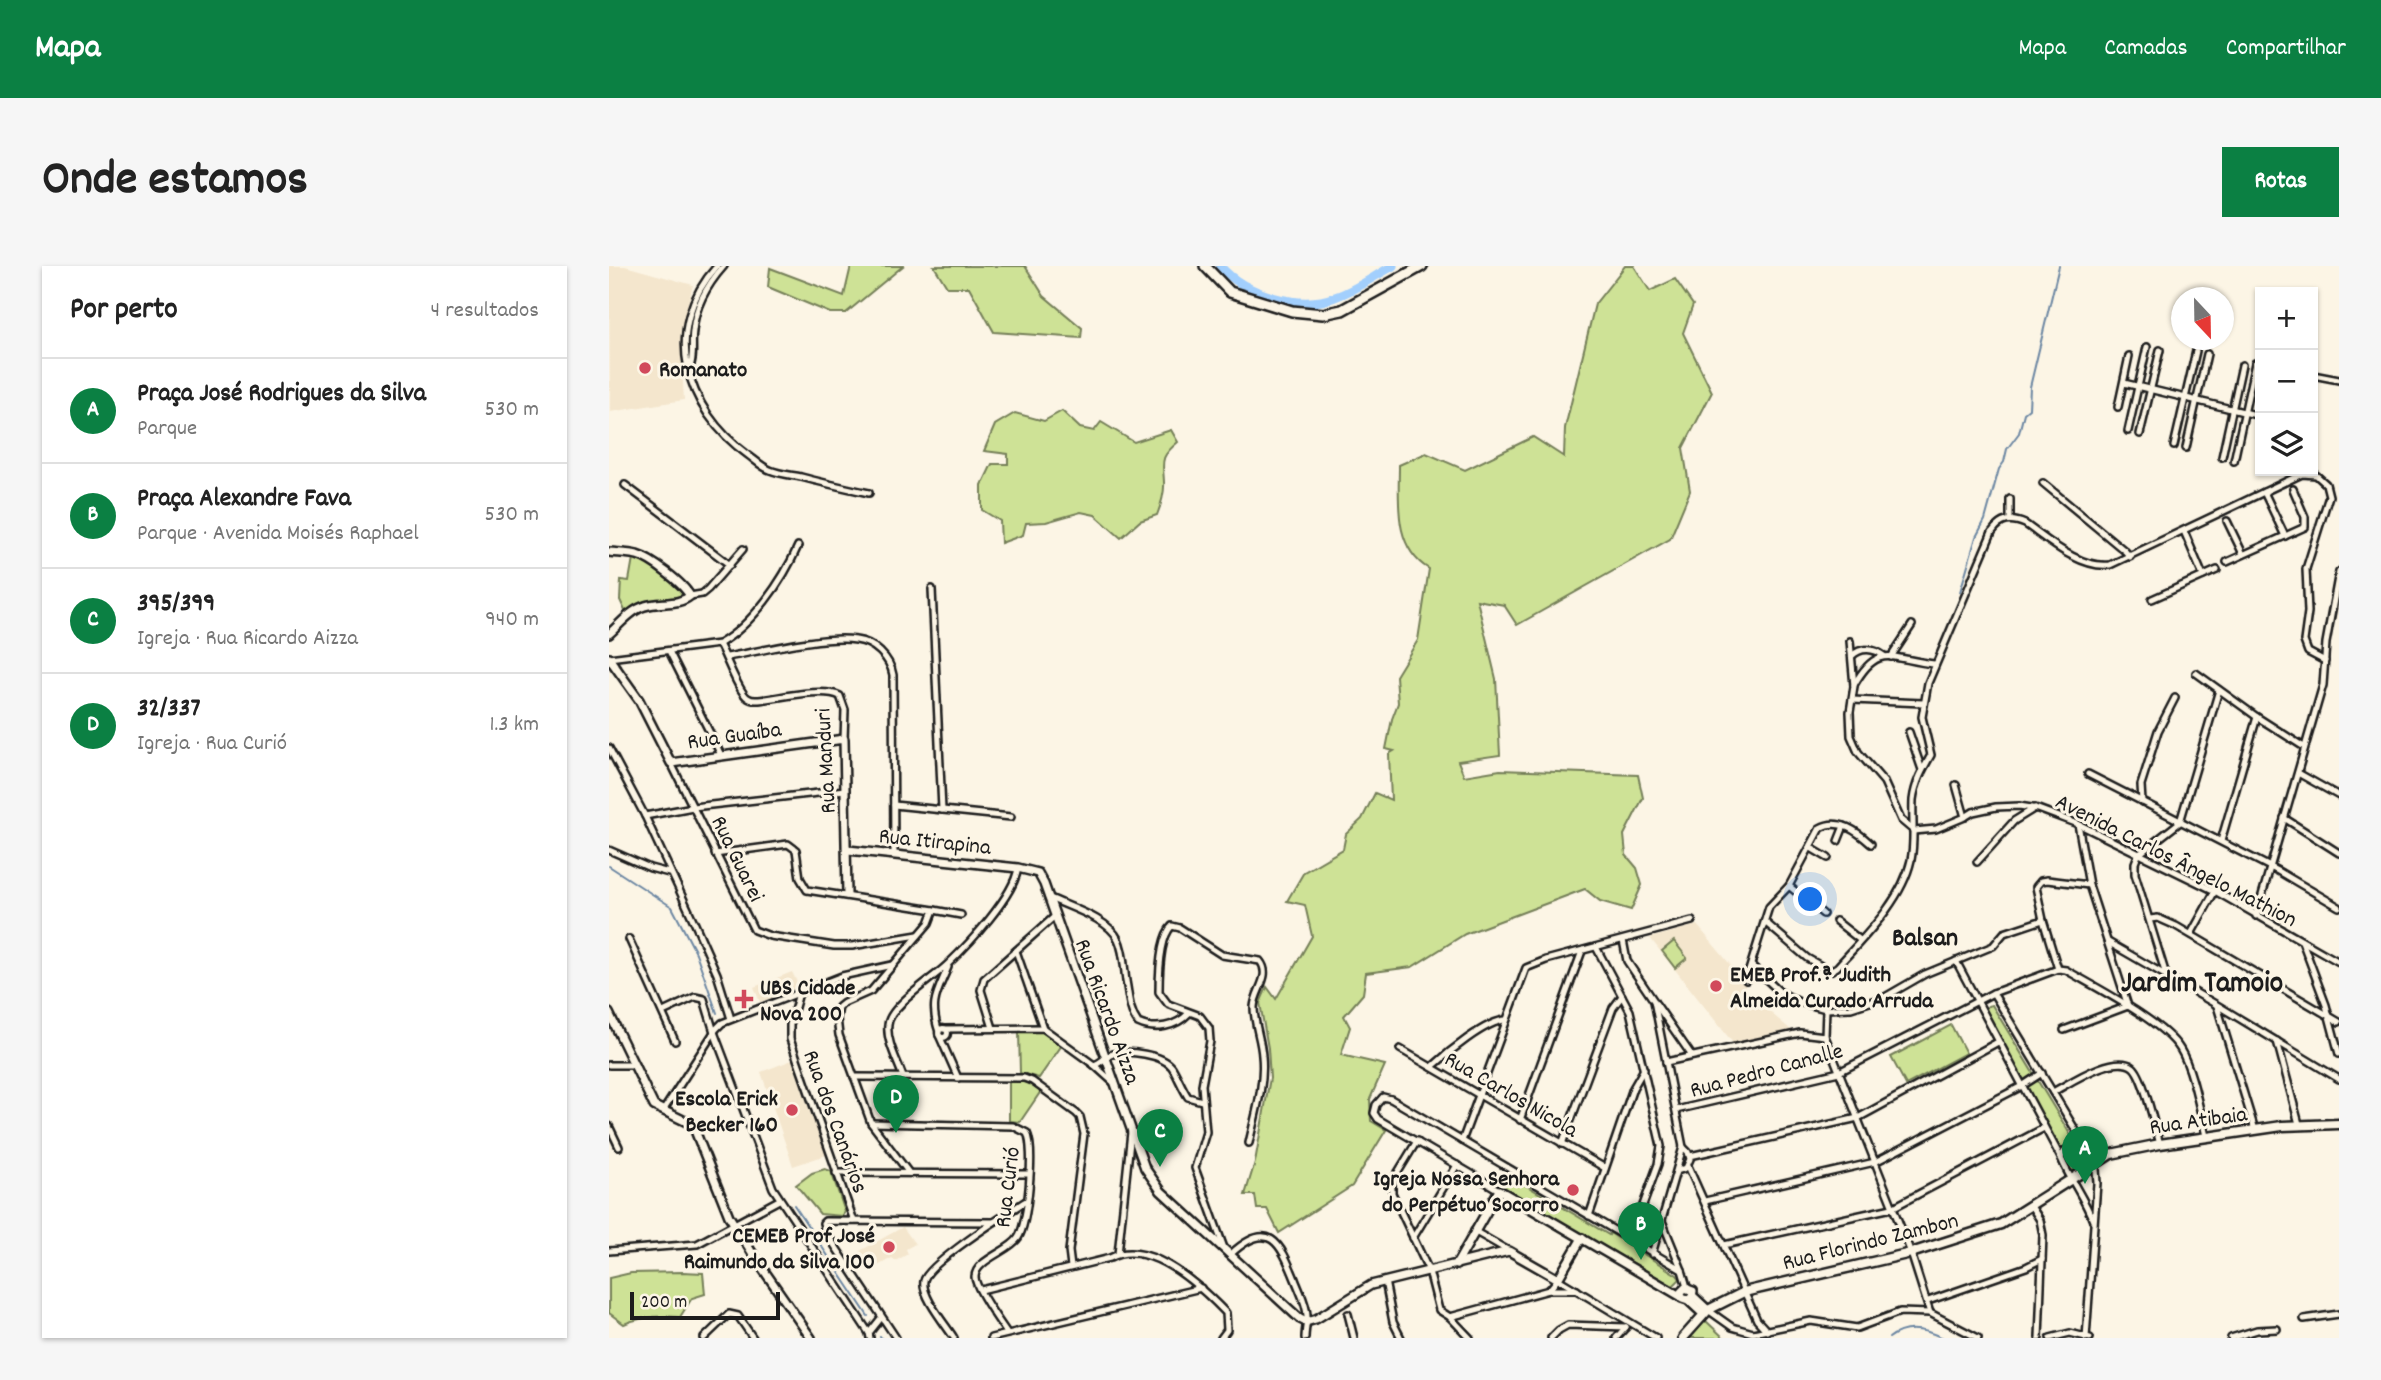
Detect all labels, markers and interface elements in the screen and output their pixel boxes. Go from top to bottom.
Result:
text: Mapa [35,26,101,73]
text: Mapa [2019,32,2066,66]
text: Camadas [2104,32,2188,66]
text: Compartilhar [2226,32,2346,66]
text: Onde estamos [42,147,308,217]
button: Rotas [2222,147,2339,217]
north arrow [2171,287,2234,350]
map controls [2255,287,2318,476]
button: + [2255,287,2318,350]
text: Por perto [70,290,178,333]
text: 4 resultados [430,295,539,328]
button: − [2255,350,2318,413]
place label: Romanato [659,355,747,388]
marker: Romanato [637,360,653,376]
text: Praça José Rodrigues da Silva [137,376,426,413]
text: A [87,394,99,427]
text: 530 m [485,394,539,427]
text: Parque [137,413,197,446]
button: layers [2255,413,2318,476]
text: Praça Alexandre Fava [137,481,351,518]
text: B [88,499,98,532]
text: 530 m [485,499,539,532]
text: Parque · Avenida Moisés Raphael [137,518,419,551]
text: 395/399 [137,586,215,623]
text: C [87,604,99,637]
text: 940 m [485,604,539,637]
text: Igreja · Rua Ricardo Aizza [137,623,358,656]
text: 32/337 [137,691,200,728]
street label: Rua Manduri [808,707,847,814]
text: D [87,709,99,742]
text: 1.3 km [489,709,539,742]
street label: Rua Guaíba [685,714,785,760]
text: Igreja · Rua Curió [137,728,287,761]
street label: Avenida Carlos Ângelo Mathion [2049,787,2302,938]
street label: Rua Guarei [701,811,771,908]
street label: Rua Itirapina [877,821,994,866]
your location [1793,882,1827,916]
district label: Balsan [1892,921,1958,958]
street label: Rua Ricardo Aizza [1064,935,1148,1091]
place label: EMEB Prof.ª Judith Almeida Curado Arruda [1730,960,1934,1019]
district label: Jardim Tamoio [2121,964,2283,1007]
place label: UBS Cidade Nova 200 [760,973,855,1032]
marker: EMEB Prof.ª Judith Almeida Curado Arruda [1708,978,1724,994]
marker: UBS Cidade Nova 200 [734,989,754,1009]
street label: Rua Pedro Canalle [1687,1036,1847,1109]
street label: Rua Carlos Nicola [1437,1044,1584,1148]
street label: Rua dos Canários [793,1046,875,1198]
pin: D [873,1075,919,1133]
place label: Escola Erick Becker 160 [675,1084,779,1143]
street label: Rua Atibaia [2148,1099,2251,1146]
marker: Escola Erick Becker 160 [784,1102,800,1118]
pin: C [1137,1109,1183,1167]
pin: A [2062,1126,2108,1184]
street label: Rua Curió [988,1145,1031,1230]
place label: Igreja Nossa Senhora do Perpétuo Socorro [1373,1164,1560,1223]
marker: Igreja Nossa Senhora do Perpétuo Socorro [1565,1182,1581,1198]
pin: B [1618,1202,1664,1260]
street label: Rua Florindo Zambon [1779,1206,1962,1281]
place label: CEMEB Prof José Raimundo da Silva 100 [684,1221,875,1280]
marker: CEMEB Prof José Raimundo da Silva 100 [881,1239,897,1255]
scale bar [630,1289,781,1321]
text: 200 m [641,1290,687,1317]

